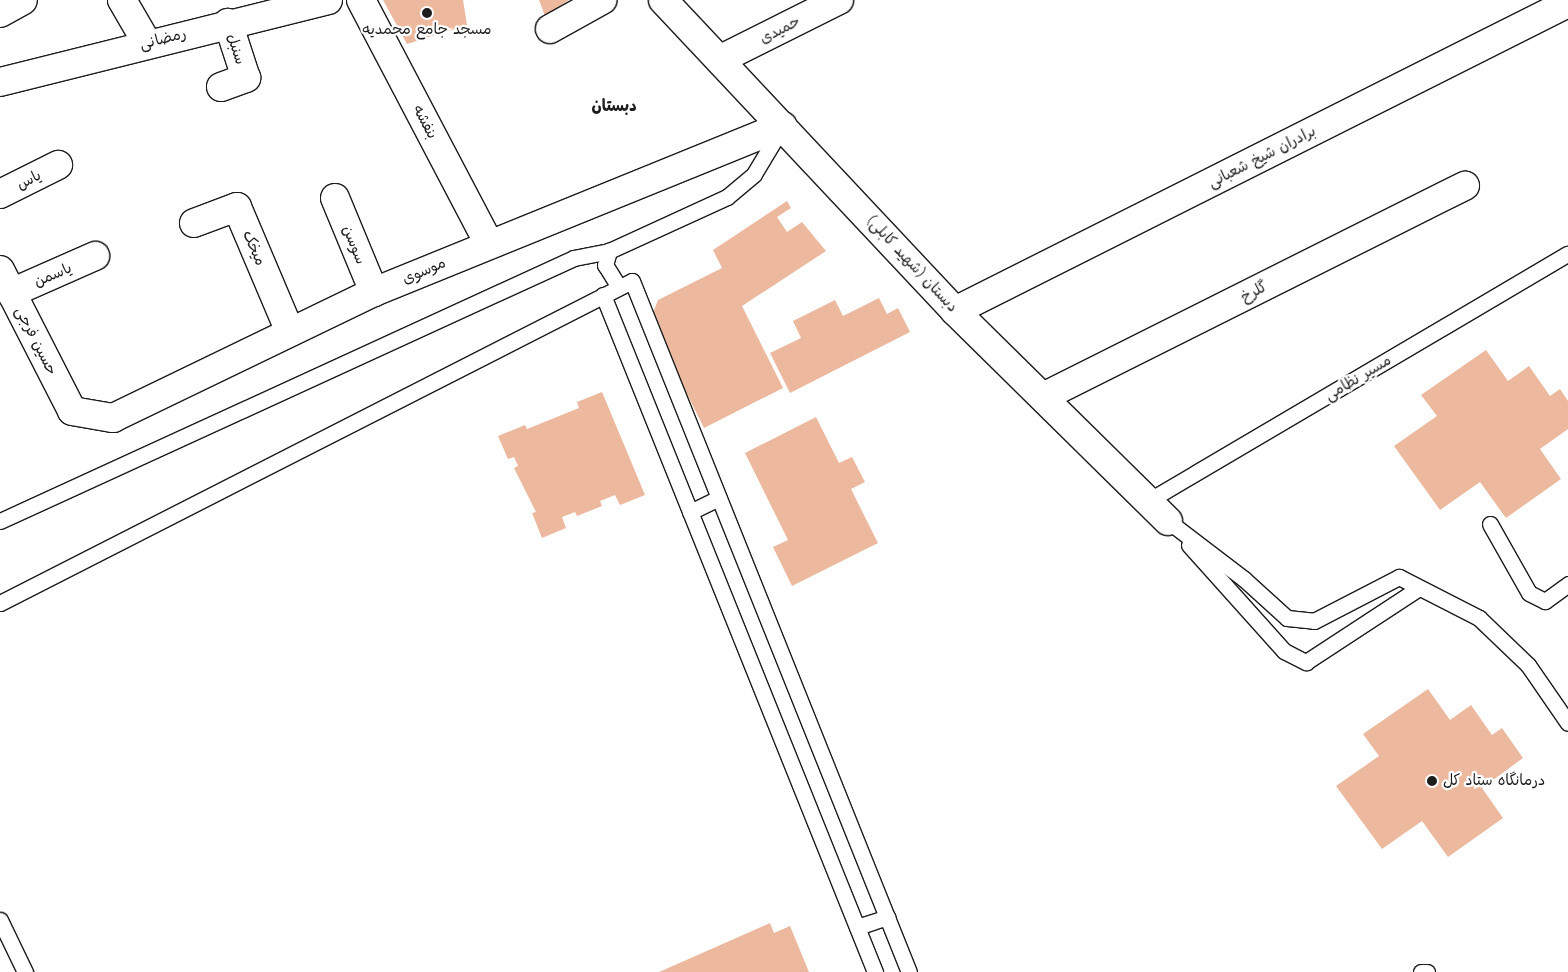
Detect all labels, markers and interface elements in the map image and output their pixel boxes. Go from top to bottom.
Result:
marker: مسجد جامع محمدیه [421,7,433,19]
street label: حمیدی [757,12,803,48]
place label: مسجد جامع محمدیه [363,21,491,39]
street label: رمضانی [138,25,188,53]
street label: سنبل [223,31,249,67]
district label: دبستان [591,96,637,116]
street label: بنفشه [409,102,441,142]
street label: برادران شیخ شعبانی [1205,122,1319,192]
street label: یاس [14,166,44,194]
street label: دبستان (شهید کابلی) [863,212,961,316]
street label: سوسن [338,223,370,267]
street label: میخک [239,228,269,268]
street label: موسوی [399,254,449,288]
street label: یاسمن [31,259,75,291]
street label: گلرخ [1238,278,1270,306]
street label: حسین فرجی [11,304,61,378]
street label: مسیر نظامی [1322,351,1394,405]
place label: درمانگاه ستاد کل [1443,772,1545,790]
marker: درمانگاه ستاد کل [1425,774,1439,788]

